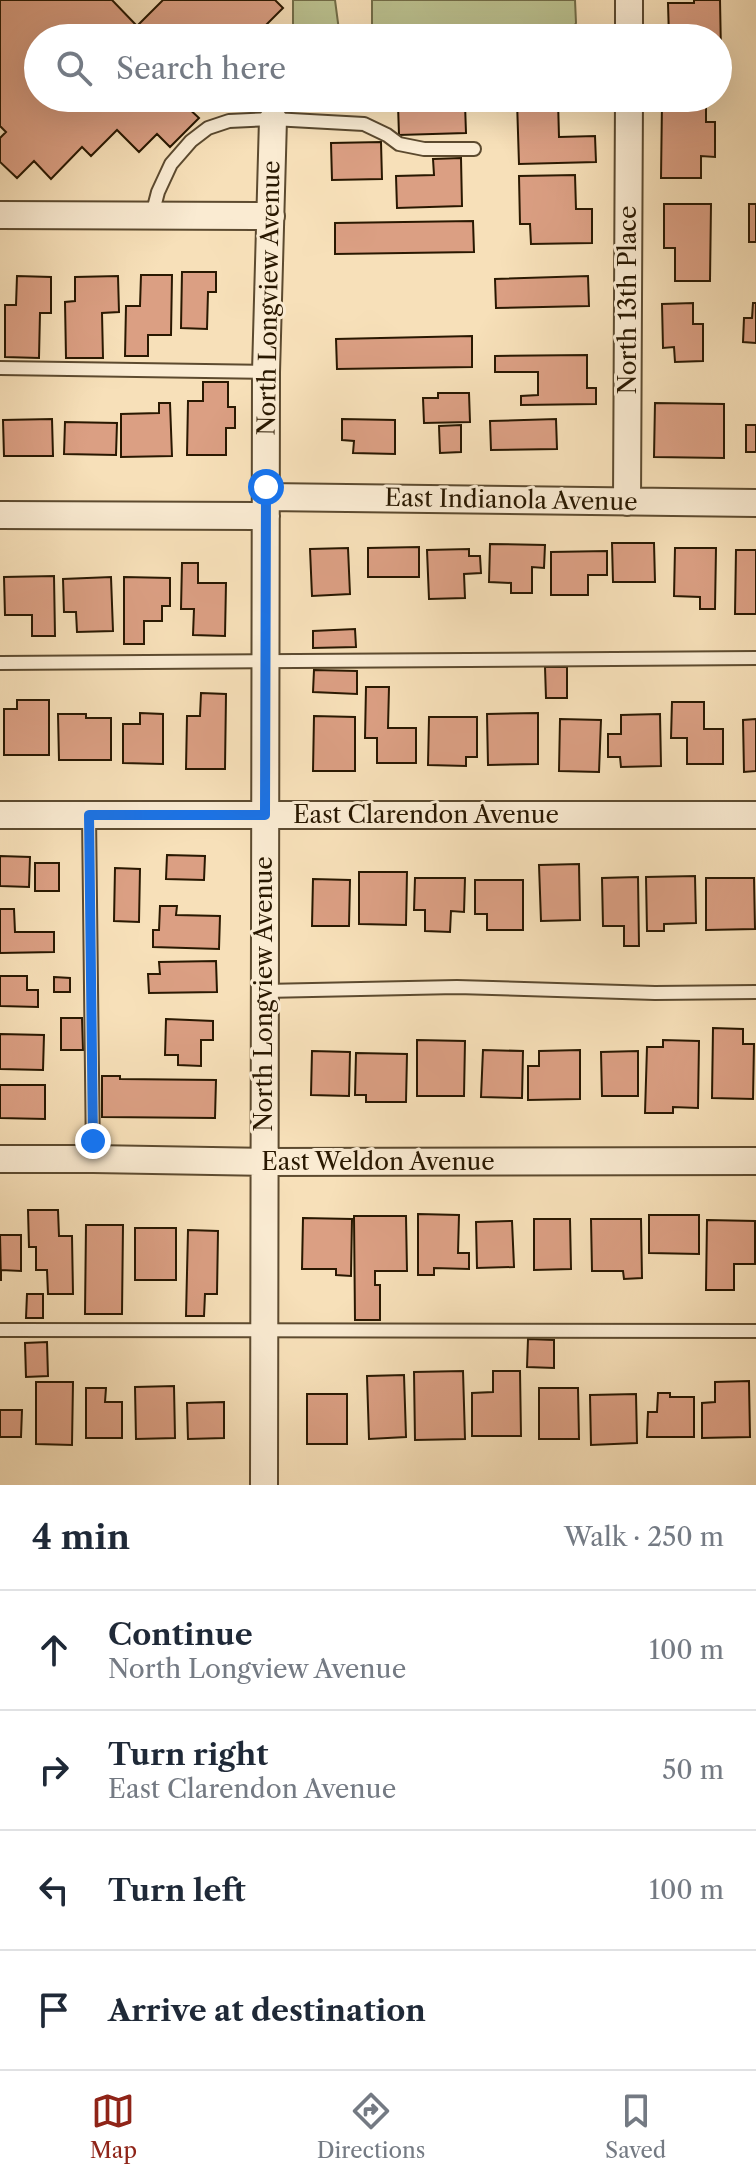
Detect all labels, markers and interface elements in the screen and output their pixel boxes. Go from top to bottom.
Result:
search box [24,24,732,112]
icon: search [52,46,96,90]
text: Search here [116,50,286,87]
street label: North Longview Avenue [252,160,285,436]
street label: North 13th Place [613,206,642,394]
route start [248,469,284,505]
street label: East Indianola Avenue [384,483,638,516]
street label: East Clarendon Avenue [293,800,559,829]
street label: North Longview Avenue [249,856,278,1132]
route end [75,1123,111,1159]
street label: East Weldon Avenue [261,1147,495,1176]
text: 4 min [32,1516,130,1558]
text: Walk · 250 m [564,1521,724,1553]
text: Continue [108,1616,253,1653]
icon: ahead [32,1628,76,1672]
text: 100 m [649,1634,724,1666]
text: North Longview Avenue [108,1653,406,1685]
text: Turn right [108,1736,268,1773]
icon: right [32,1748,76,1792]
text: 50 m [662,1754,724,1786]
text: East Clarendon Avenue [108,1773,396,1805]
icon: left [32,1868,76,1912]
text: Turn left [108,1872,245,1909]
text: 100 m [649,1874,724,1906]
icon: arrive [32,1988,76,2032]
text: Arrive at destination [108,1992,426,2029]
tab: Map [90,2089,137,2164]
tab: Directions [317,2089,425,2164]
tab: Saved [605,2089,666,2164]

